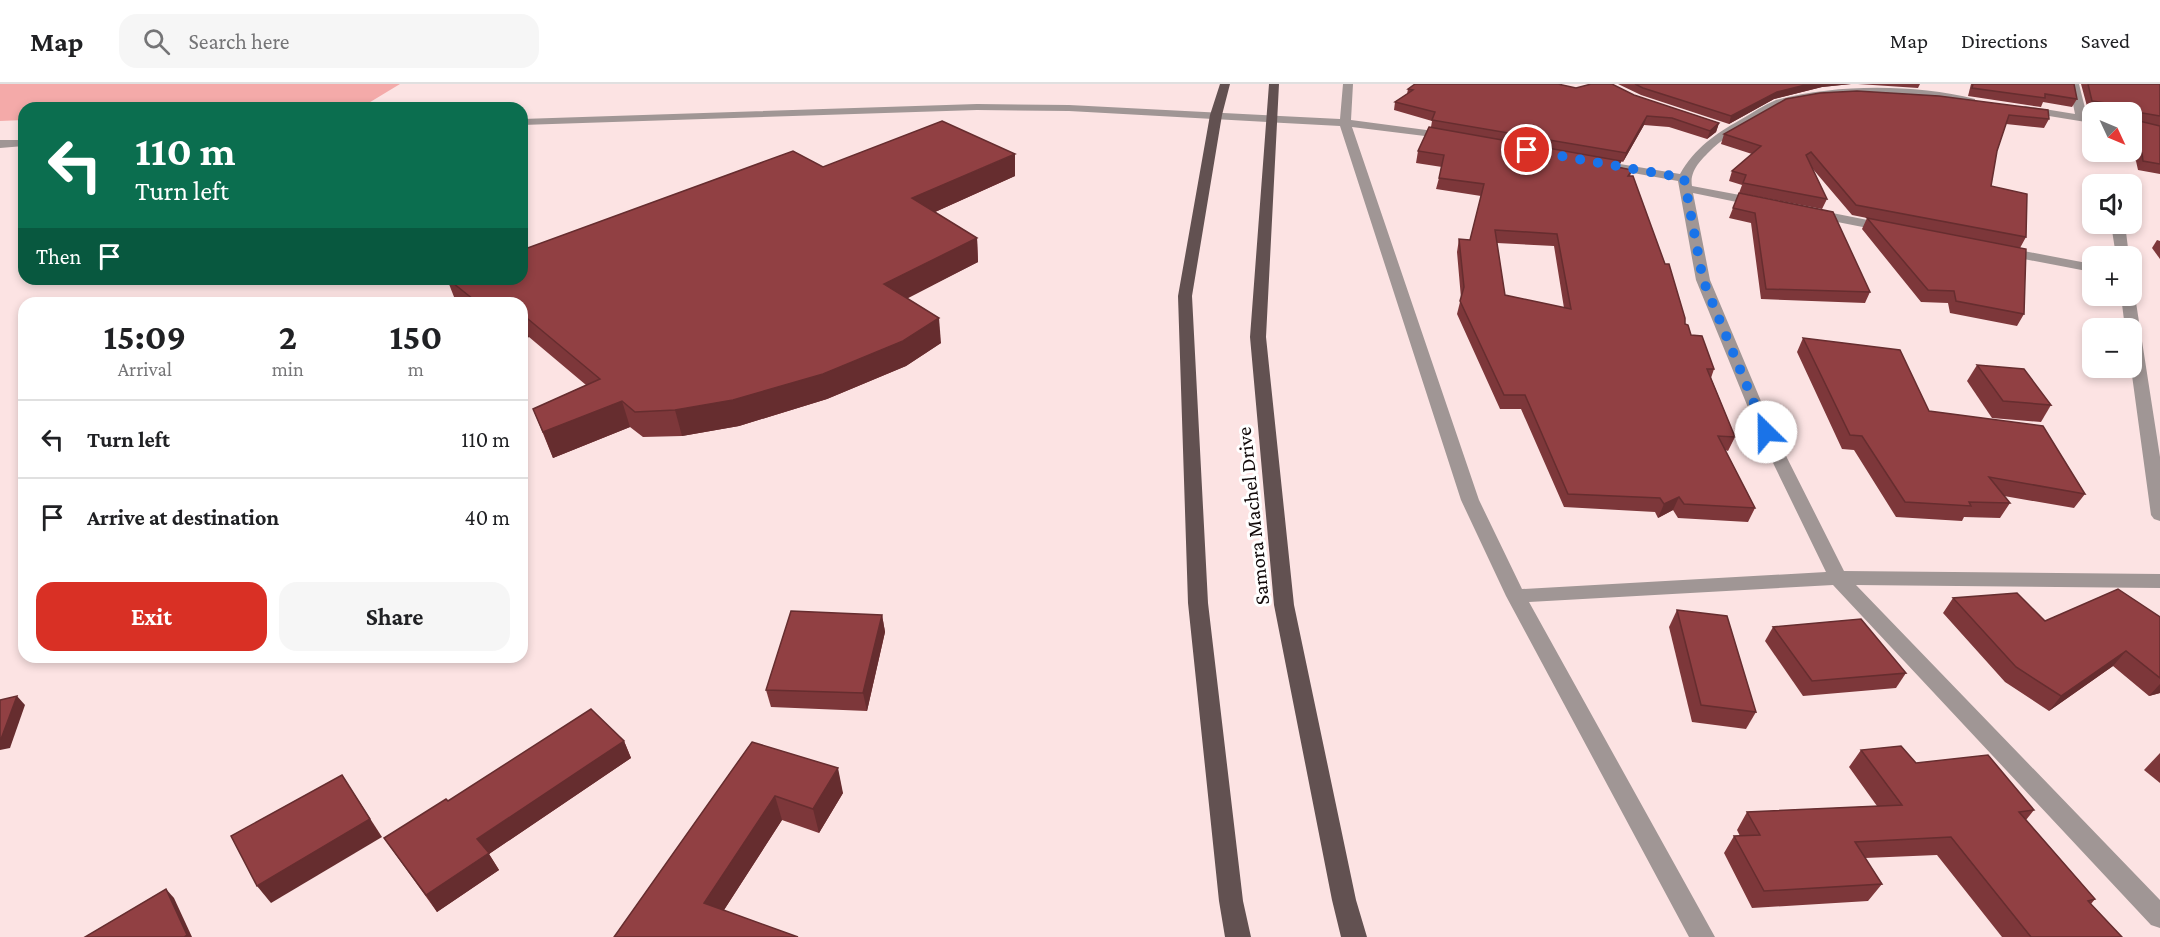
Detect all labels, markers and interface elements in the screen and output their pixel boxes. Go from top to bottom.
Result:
search box [119,14,539,68]
icon: search [140,25,173,58]
text: Map [30,26,83,57]
text: Search here [188,29,289,54]
text: Map [1890,29,1928,53]
text: Directions [1961,29,2048,53]
text: Saved [2081,29,2130,53]
north arrow [2082,102,2142,162]
map controls [2082,102,2142,378]
pin [1501,124,1552,175]
icon: left [36,126,114,204]
text: 110 m [135,127,236,174]
icon: arrive [1510,133,1543,166]
button: sound [2082,174,2142,234]
text: Turn left [135,176,229,206]
icon: arrive [93,240,126,273]
text: Then [36,244,81,269]
button: + [2082,246,2142,306]
text: 15:09 [104,317,186,357]
text: 2 [279,317,297,357]
text: 150 [389,317,442,357]
button: − [2082,318,2142,378]
text: Arrival [118,358,172,380]
text: min [272,358,304,380]
text: m [408,358,424,380]
position arrow [1734,400,1798,464]
icon: left [36,423,69,456]
street label: Samora Machel Drive [1232,426,1274,606]
text: Turn left [87,427,170,452]
text: 110 m [461,427,510,452]
icon: arrive [36,501,69,534]
text: Arrive at destination [87,505,279,530]
text: 40 m [465,505,510,530]
button: Exit [36,582,267,651]
button: Share [279,582,510,651]

